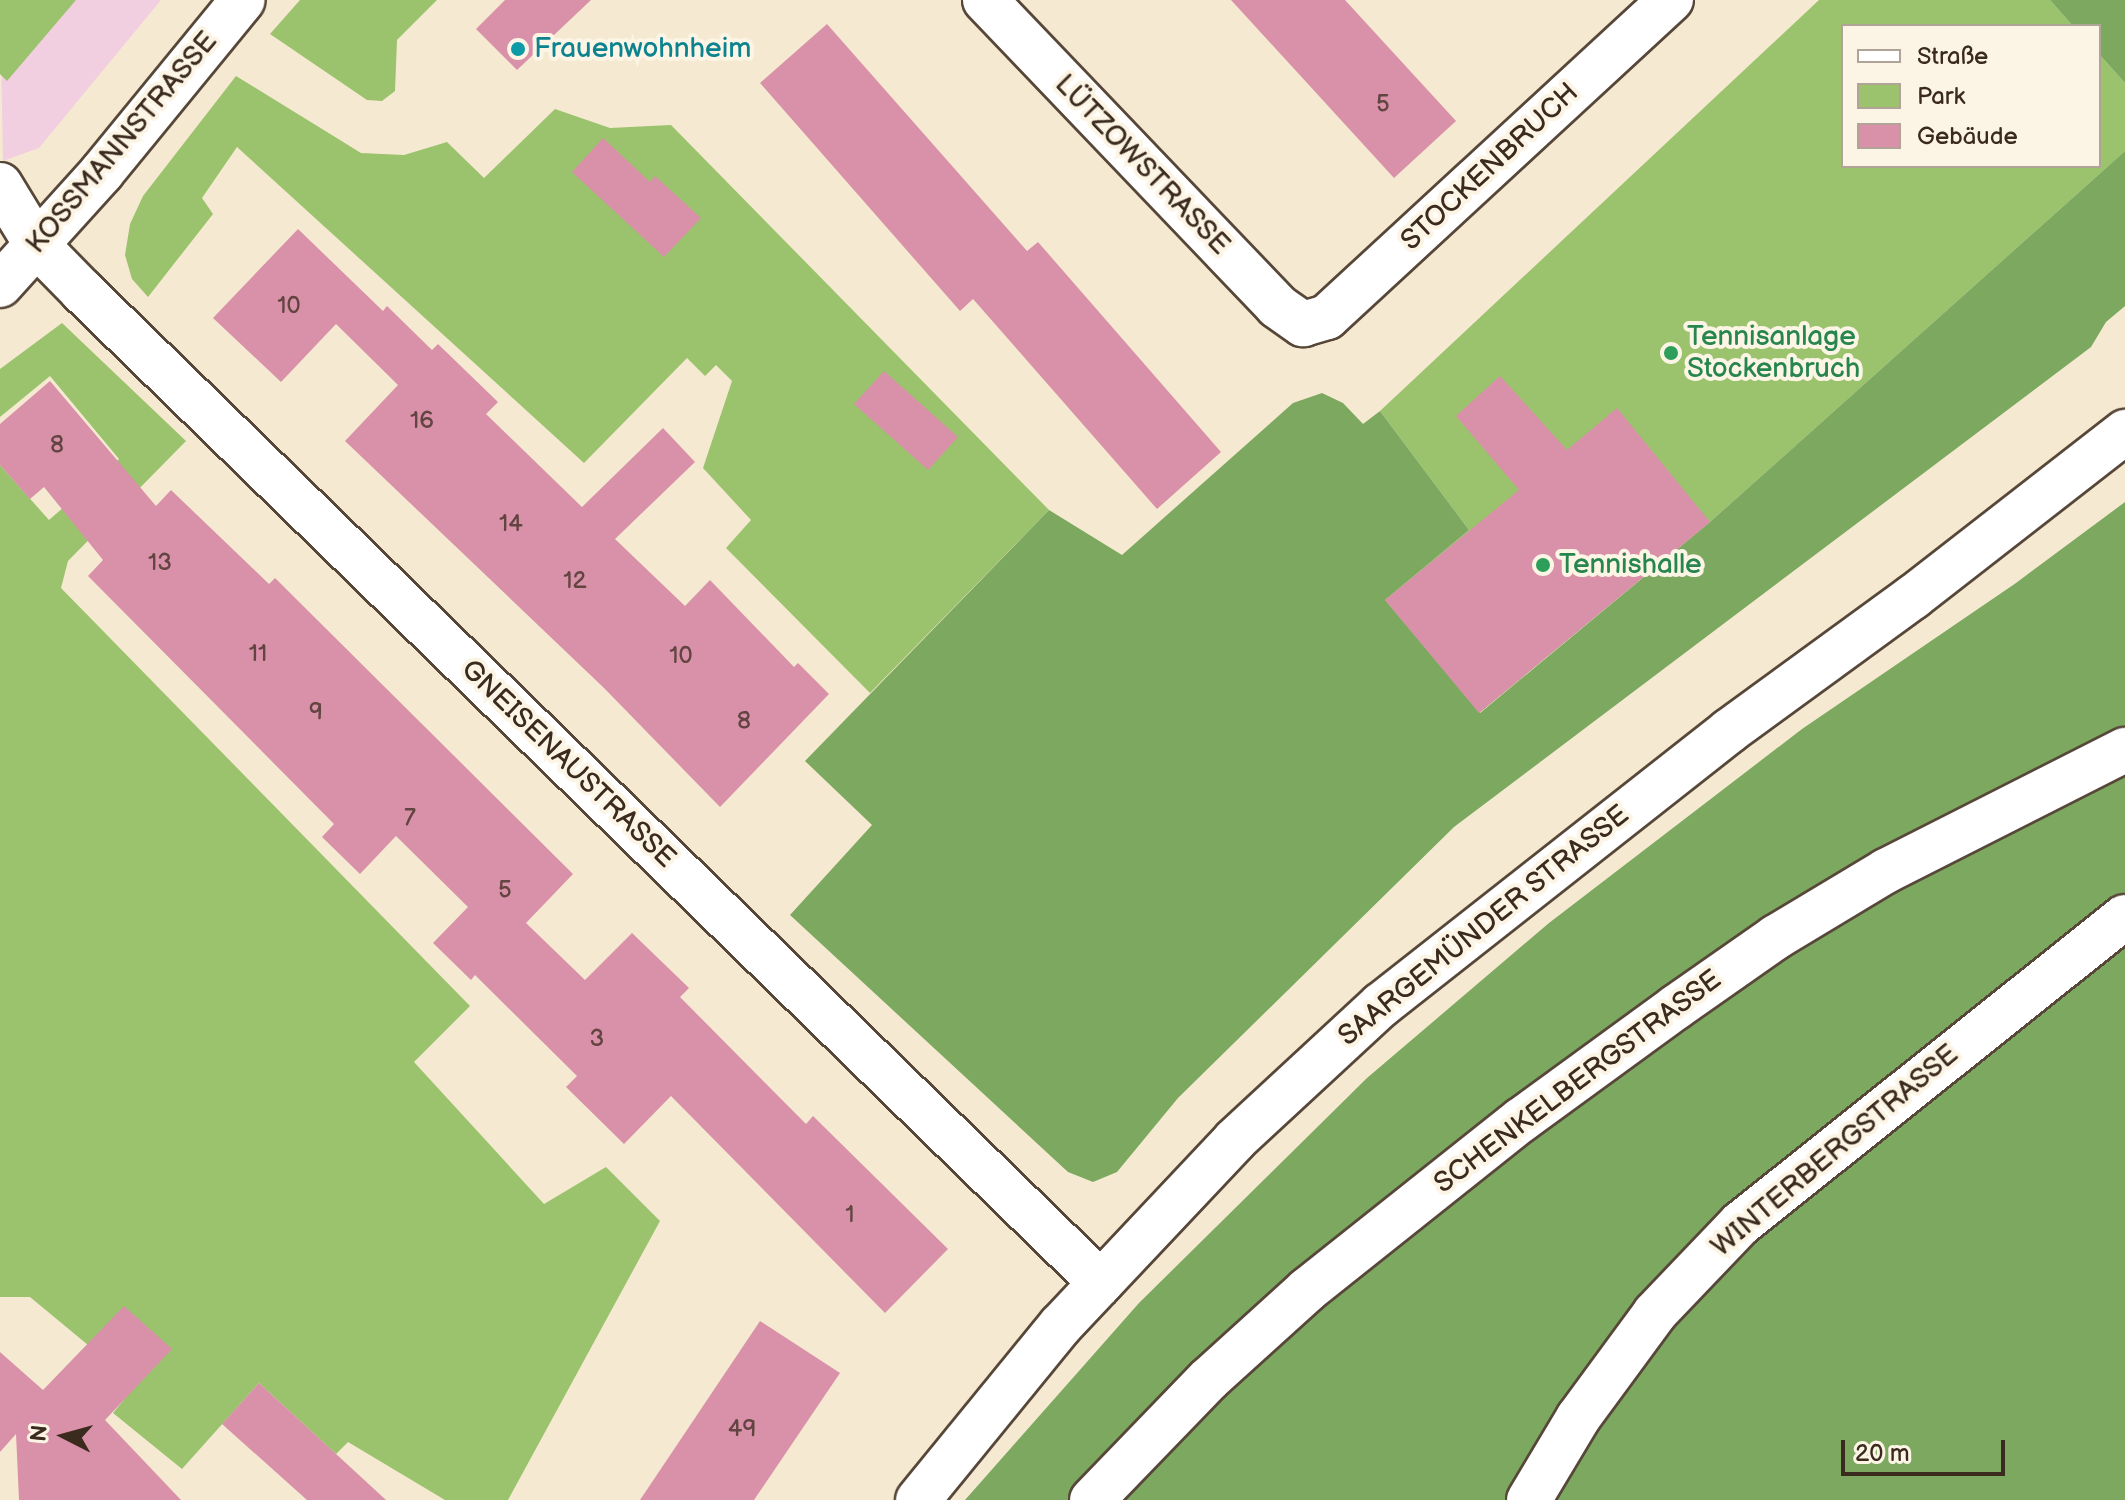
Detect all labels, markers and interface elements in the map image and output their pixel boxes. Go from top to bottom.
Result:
legend [1841,24,2101,168]
street label: KOSSMANNSTRASSE [20,25,224,261]
place label: Frauenwohnheim [534,32,751,66]
marker: Frauenwohnheim [509,40,527,58]
text: Straße [1917,42,1988,71]
street label: LÜTZOWSTRASSE [1048,68,1236,262]
street label: STOCKENBRUCH [1394,76,1586,258]
text: Park [1917,82,1965,111]
house number: 5 [1376,90,1390,118]
text: Gebäude [1917,122,2018,151]
house number: 10 [277,292,301,320]
place label: Tennisanlage Stockenbruch [1687,320,1860,386]
marker: Tennisanlage Stockenbruch [1662,344,1680,362]
house number: 16 [410,407,434,435]
house number: 8 [50,431,64,459]
house number: 14 [499,510,523,538]
place label: Tennishalle [1559,548,1702,582]
house number: 13 [148,549,172,577]
marker: Tennishalle [1534,556,1552,574]
house number: 12 [563,567,587,595]
house number: 11 [249,640,267,668]
house number: 10 [669,642,693,670]
street label: GNEISENAUSTRASSE [454,653,682,875]
house number: 9 [309,698,323,726]
house number: 8 [737,707,751,735]
street label: SAARGEMÜNDER STRASSE [1332,798,1636,1054]
house number: 7 [404,804,416,832]
house number: 5 [498,876,512,904]
street label: SCHENKELBERGSTRASSE [1428,963,1728,1201]
house number: 3 [590,1025,604,1053]
street label: WINTERBERGSTRASSE [1705,1038,1965,1264]
house number: 1 [845,1201,855,1229]
north arrow [24,1396,104,1476]
house number: 49 [728,1415,756,1443]
text: N [25,1424,54,1443]
scale bar [1845,1424,2009,1474]
text: 20 m [1855,1439,1910,1468]

